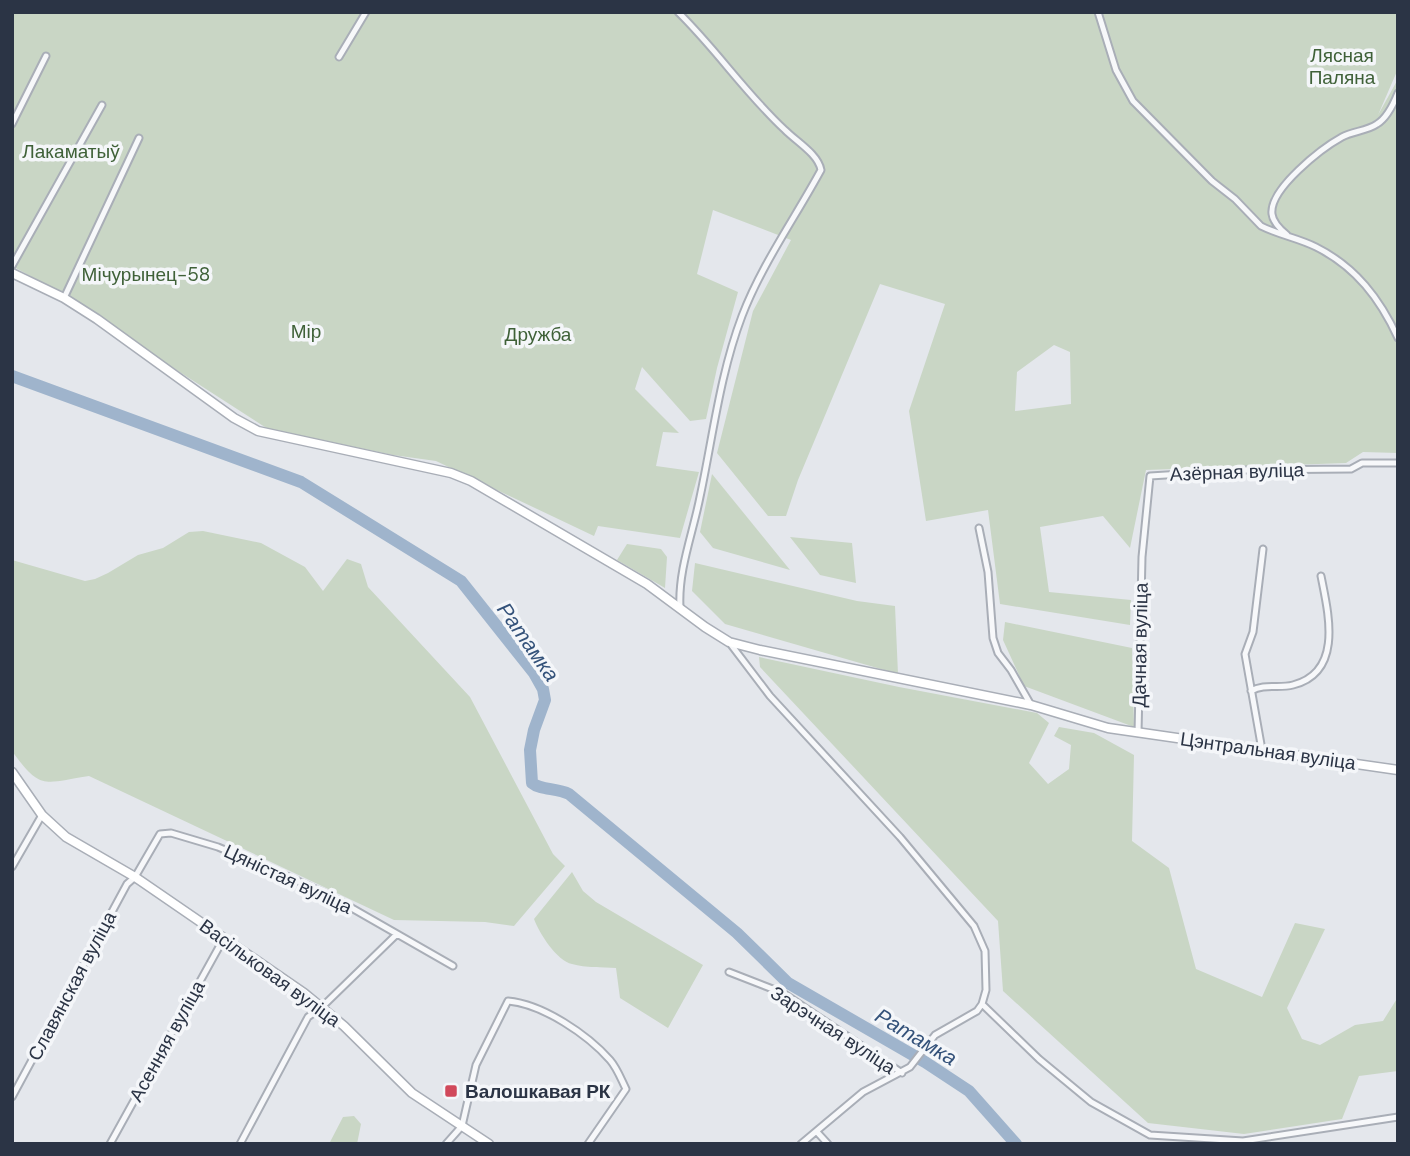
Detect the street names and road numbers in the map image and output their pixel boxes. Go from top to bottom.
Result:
street label: Азёрная вуліца [1169,457,1305,487]
street label: Дачная вуліца [1126,582,1154,708]
street label: Цэнтральная вуліца [1179,726,1358,776]
street label: Цяністая вуліца [220,838,356,920]
street label: Славянская вуліца [22,907,122,1065]
street label: Васільковая вуліца [195,913,346,1033]
street label: Асенняя вуліца [123,976,211,1106]
street label: Зарэчная вуліца [766,980,901,1080]

